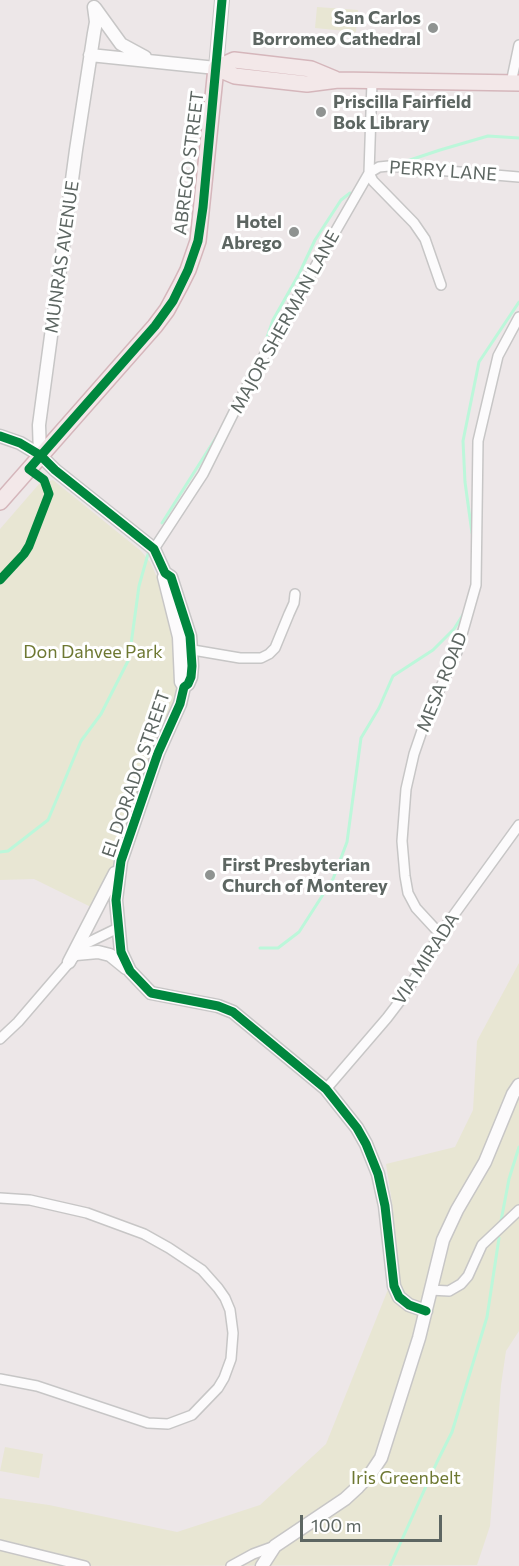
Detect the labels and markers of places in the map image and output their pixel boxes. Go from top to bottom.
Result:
place label: San Carlos Borromeo Cathedral [252,7,421,50]
marker: San Carlos Borromeo Cathedral [426,21,440,35]
place label: Priscilla Fairfield Bok Library [333,91,471,134]
marker: Priscilla Fairfield Bok Library [314,105,328,119]
place label: Hotel Abrego [221,211,282,254]
marker: Hotel Abrego [287,225,301,239]
place label: First Presbyterian Church of Monterey [222,854,388,896]
marker: First Presbyterian Church of Monterey [203,868,217,882]

